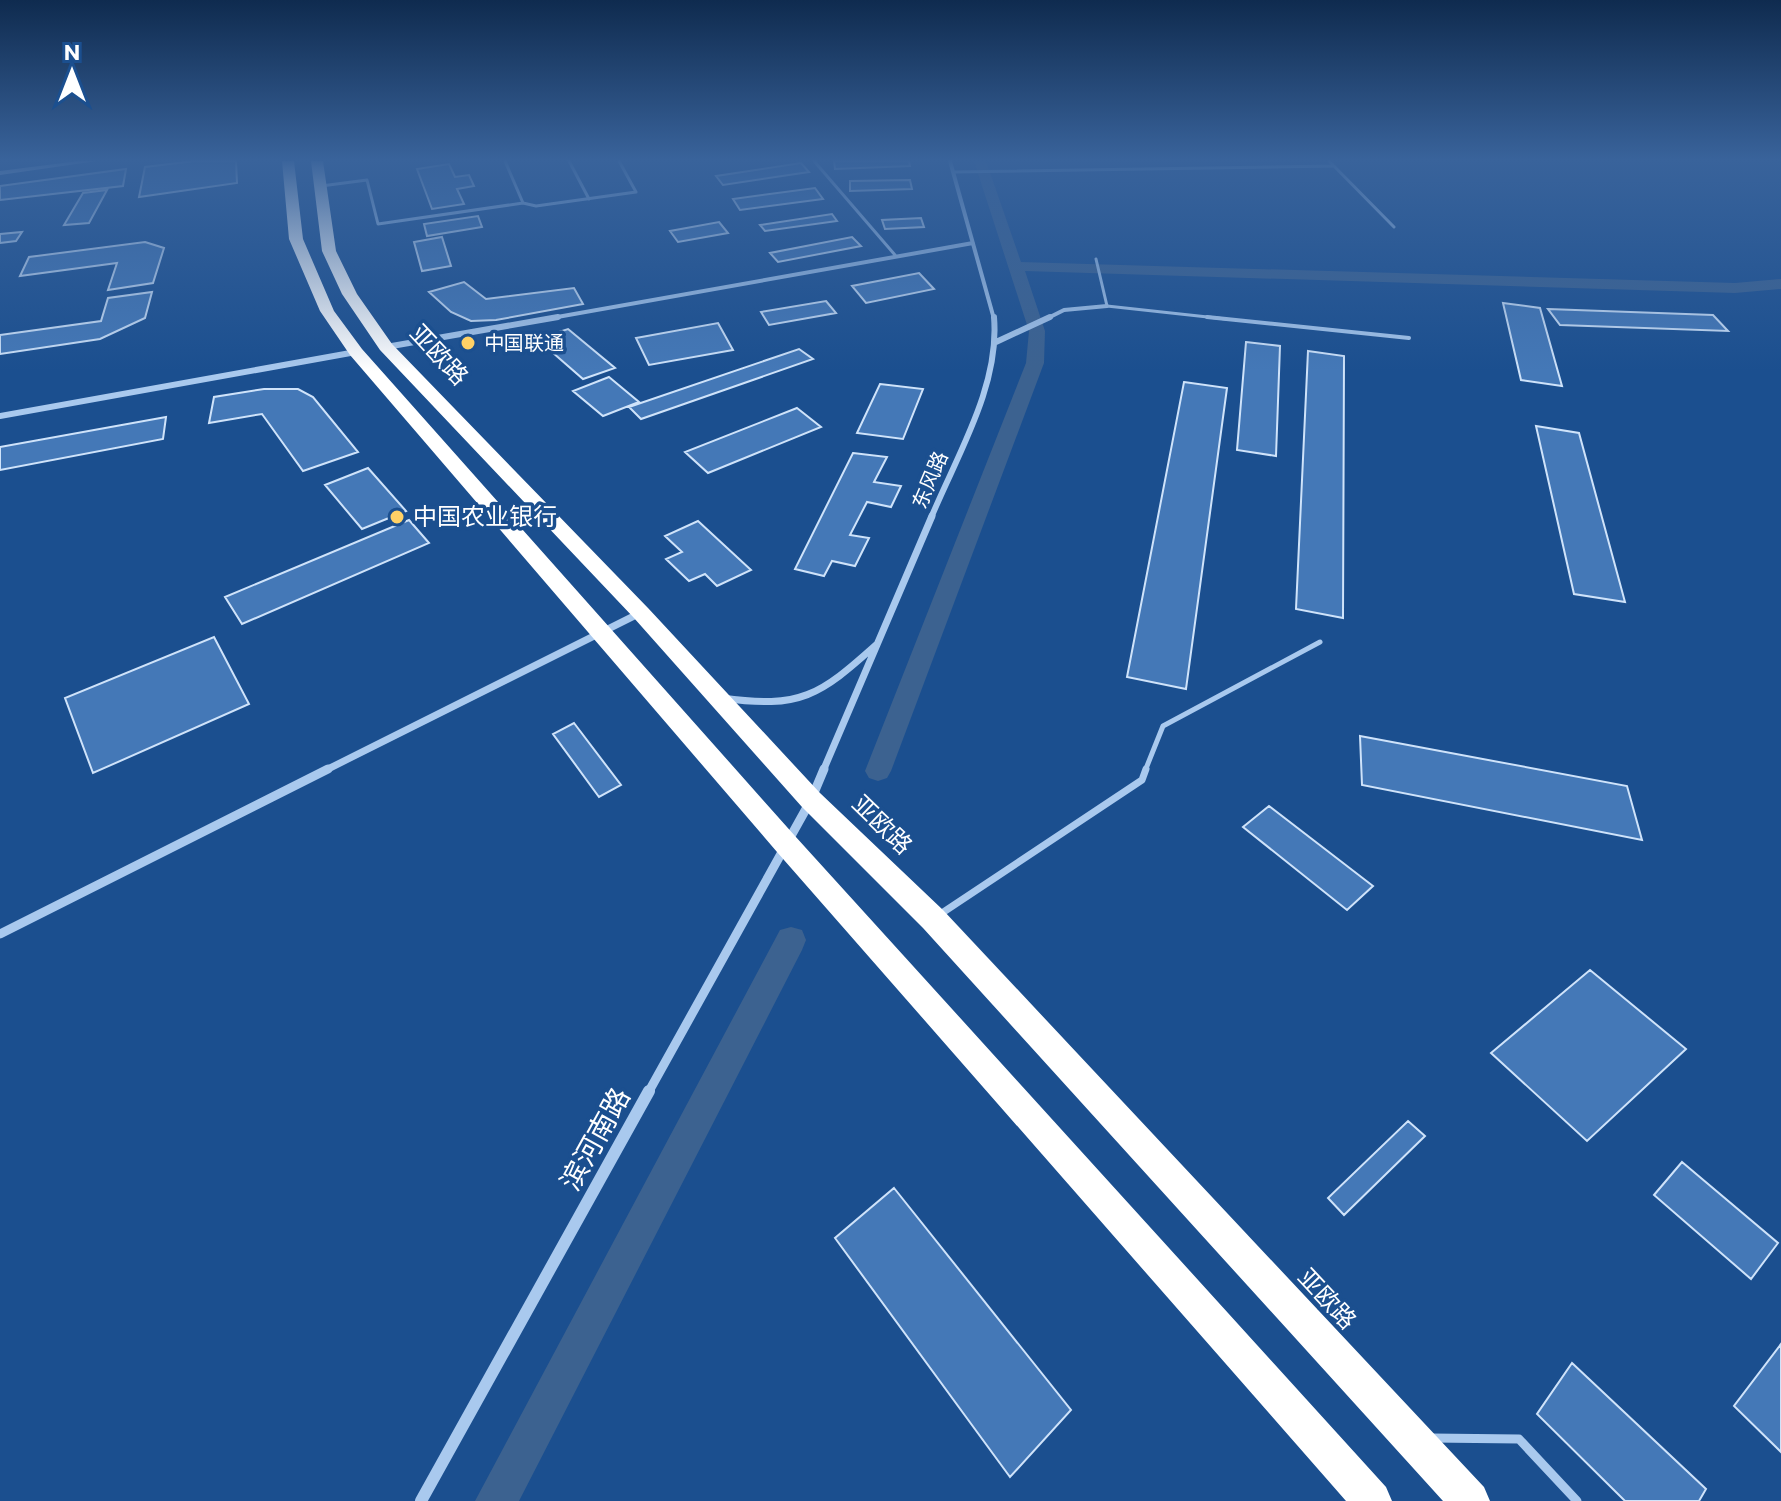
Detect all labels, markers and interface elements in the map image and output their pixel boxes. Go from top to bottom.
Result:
north arrow [32,32,112,112]
text: N [64,38,80,65]
street label: 亚欧路 [405,318,475,390]
place label: 中国联通 [484,330,564,354]
marker: 中国联通 [459,334,477,352]
street label: 东风路 [906,447,952,512]
place label: 中国农业银行 [413,501,557,530]
marker: 中国农业银行 [388,508,406,526]
street label: 亚欧路 [847,788,919,859]
street label: 滨河南路 [552,1081,636,1196]
street label: 亚欧路 [1293,1262,1363,1334]

